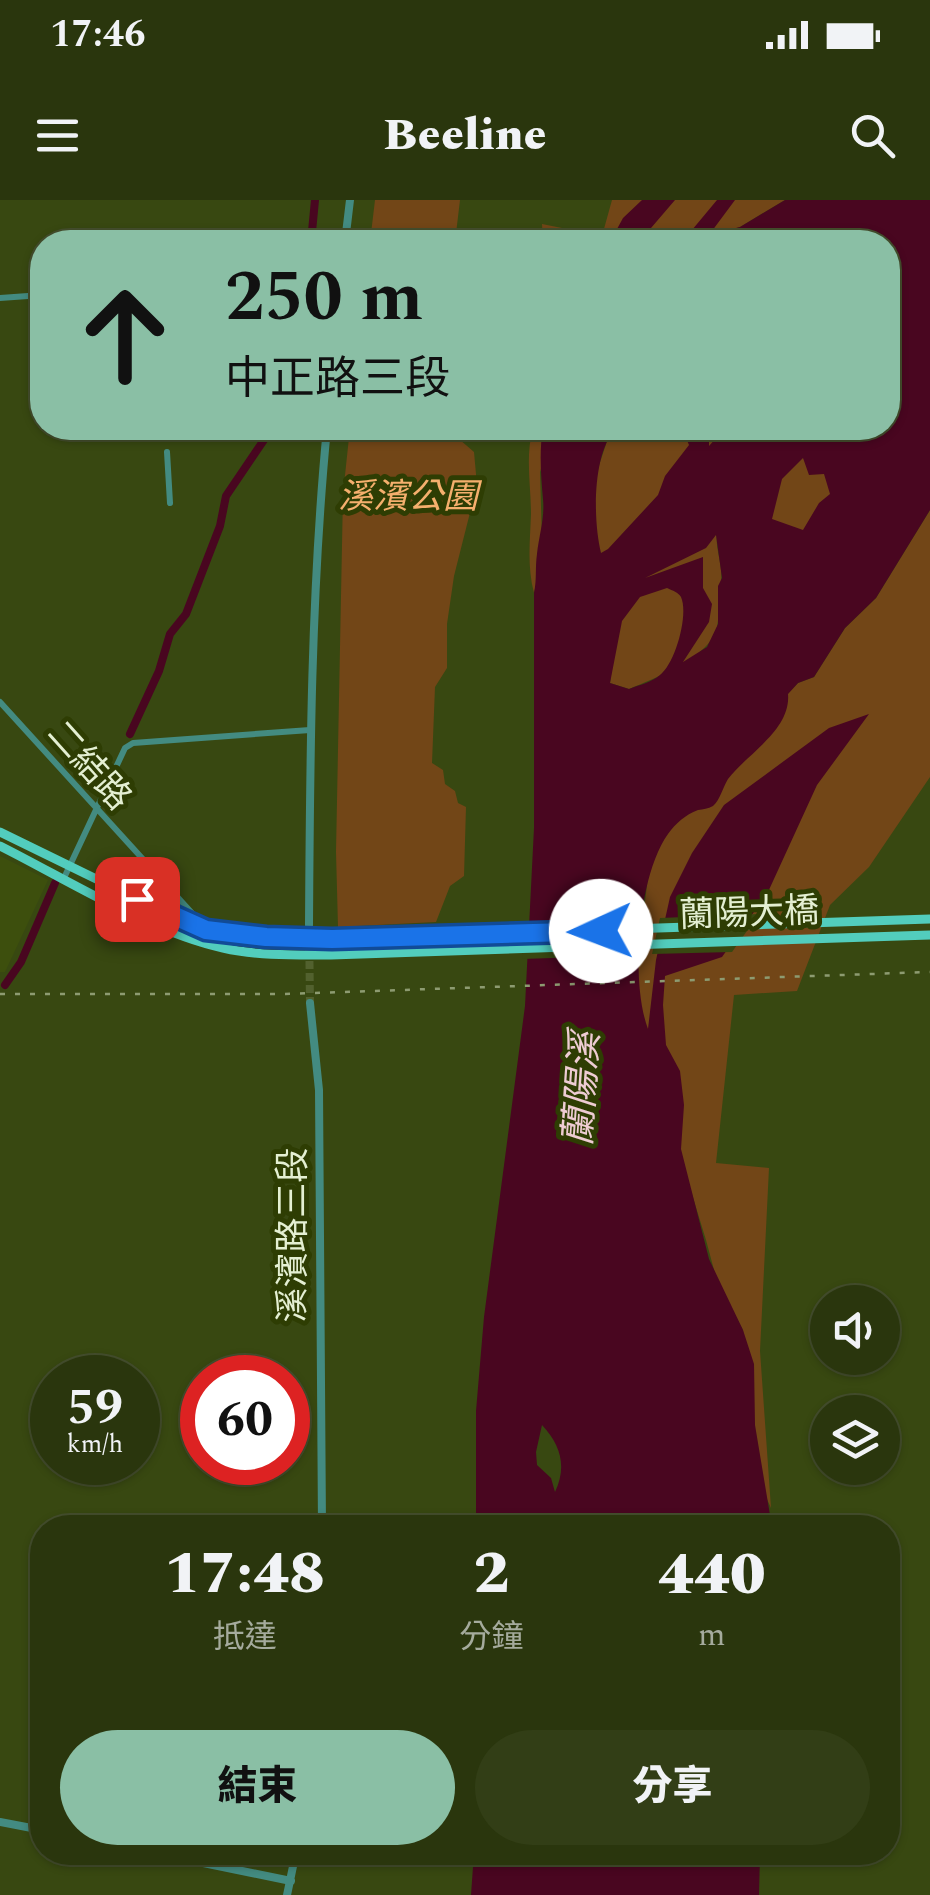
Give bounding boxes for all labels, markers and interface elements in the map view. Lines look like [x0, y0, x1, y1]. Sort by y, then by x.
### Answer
text: 17:46 [50, 6, 145, 64]
text: Beeline [384, 101, 546, 170]
icon: menu [30, 108, 85, 163]
icon: search [845, 108, 900, 163]
text: 250 m [225, 245, 423, 351]
icon: ahead [60, 270, 190, 400]
text: 中正路三段 [225, 345, 450, 414]
park label: 溪濱公園 [338, 471, 483, 524]
street label: 二結路 [34, 709, 144, 823]
pin [95, 857, 180, 942]
icon: arrive [110, 872, 165, 927]
position arrow [549, 879, 653, 983]
street label: 蘭陽大橋 [678, 885, 820, 942]
water label: 蘭陽溪 [550, 1025, 616, 1148]
street label: 溪濱路三段 [267, 1147, 320, 1323]
map controls [810, 1285, 900, 1485]
button: sound [810, 1285, 900, 1375]
speed limit sign: 60 [180, 1355, 310, 1485]
text: 59 [67, 1370, 123, 1446]
button: layers [810, 1395, 900, 1485]
text: km/h [67, 1426, 123, 1464]
text: 17:48 [164, 1528, 325, 1620]
text: 2 [473, 1528, 509, 1620]
text: 440 [658, 1529, 766, 1621]
text: m [698, 1611, 725, 1660]
text: 抵達 [213, 1613, 277, 1662]
text: 分鐘 [459, 1613, 523, 1662]
button: 結束 [60, 1730, 455, 1845]
button: 分享 [475, 1730, 870, 1845]

